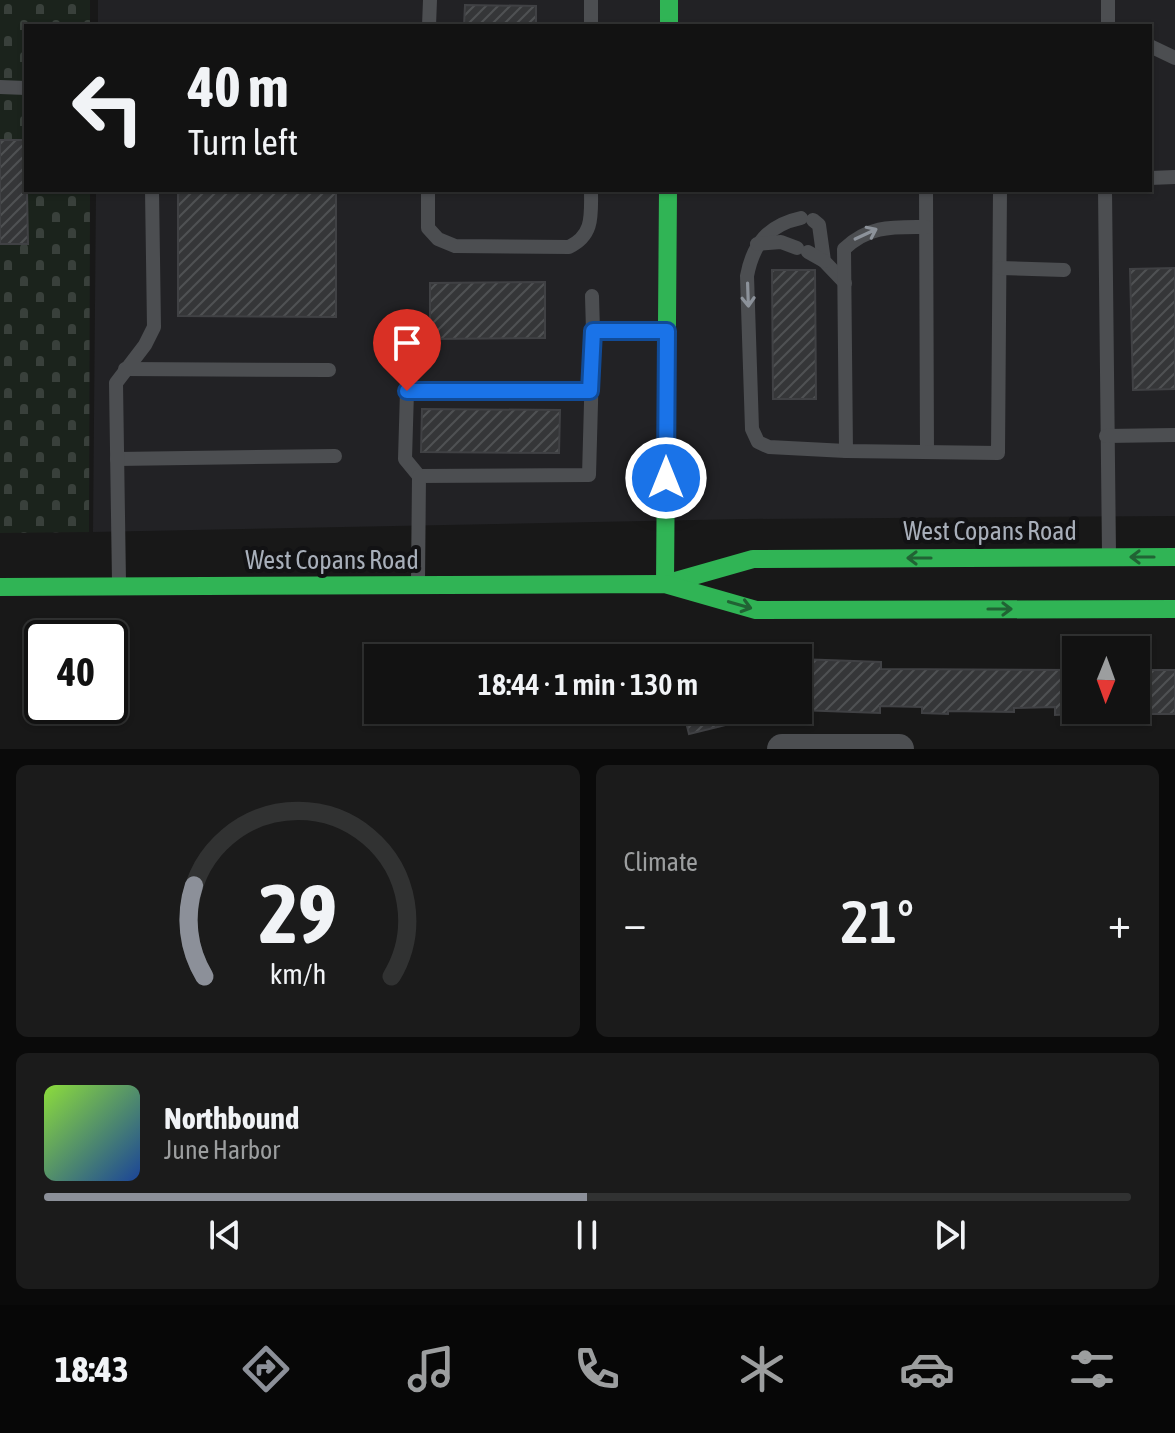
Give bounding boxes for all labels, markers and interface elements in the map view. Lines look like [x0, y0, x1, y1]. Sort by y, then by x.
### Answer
text: 40 m [188, 55, 289, 119]
icon: left [56, 56, 160, 160]
text: Turn left [188, 121, 298, 163]
one-way arrow [853, 226, 877, 241]
one-way arrow [740, 281, 755, 308]
pin [373, 309, 441, 391]
icon: arrive [385, 321, 429, 365]
position arrow [624, 436, 708, 520]
street label: West Copans Road [903, 516, 1077, 546]
street label: West Copans Road [245, 545, 419, 575]
one-way arrow [1129, 549, 1156, 565]
one-way arrow [906, 550, 933, 566]
one-way arrow [727, 599, 753, 614]
one-way arrow [986, 601, 1013, 617]
speed limit sign: 40 [24, 620, 128, 724]
north arrow [1062, 636, 1150, 724]
map controls [1062, 636, 1150, 724]
text: 18:44 · 1 min · 130 m [478, 667, 698, 701]
text: Climate [624, 847, 698, 877]
text: 29 [259, 865, 337, 961]
text: 21° [841, 887, 914, 956]
text: − [624, 897, 646, 947]
text: + [1108, 897, 1131, 947]
text: km/h [269, 957, 326, 990]
text: Northbound [164, 1101, 299, 1135]
text: June Harbor [164, 1135, 280, 1165]
icon: previous [203, 1213, 247, 1257]
icon: pause [565, 1213, 609, 1257]
icon: next [928, 1213, 972, 1257]
icon: directions [238, 1341, 294, 1397]
icon: music [403, 1341, 459, 1397]
icon: phone [569, 1341, 625, 1397]
icon: climate [734, 1341, 790, 1397]
icon: car [899, 1341, 955, 1397]
icon: filters [1064, 1341, 1120, 1397]
text: 18:43 [55, 1348, 129, 1390]

